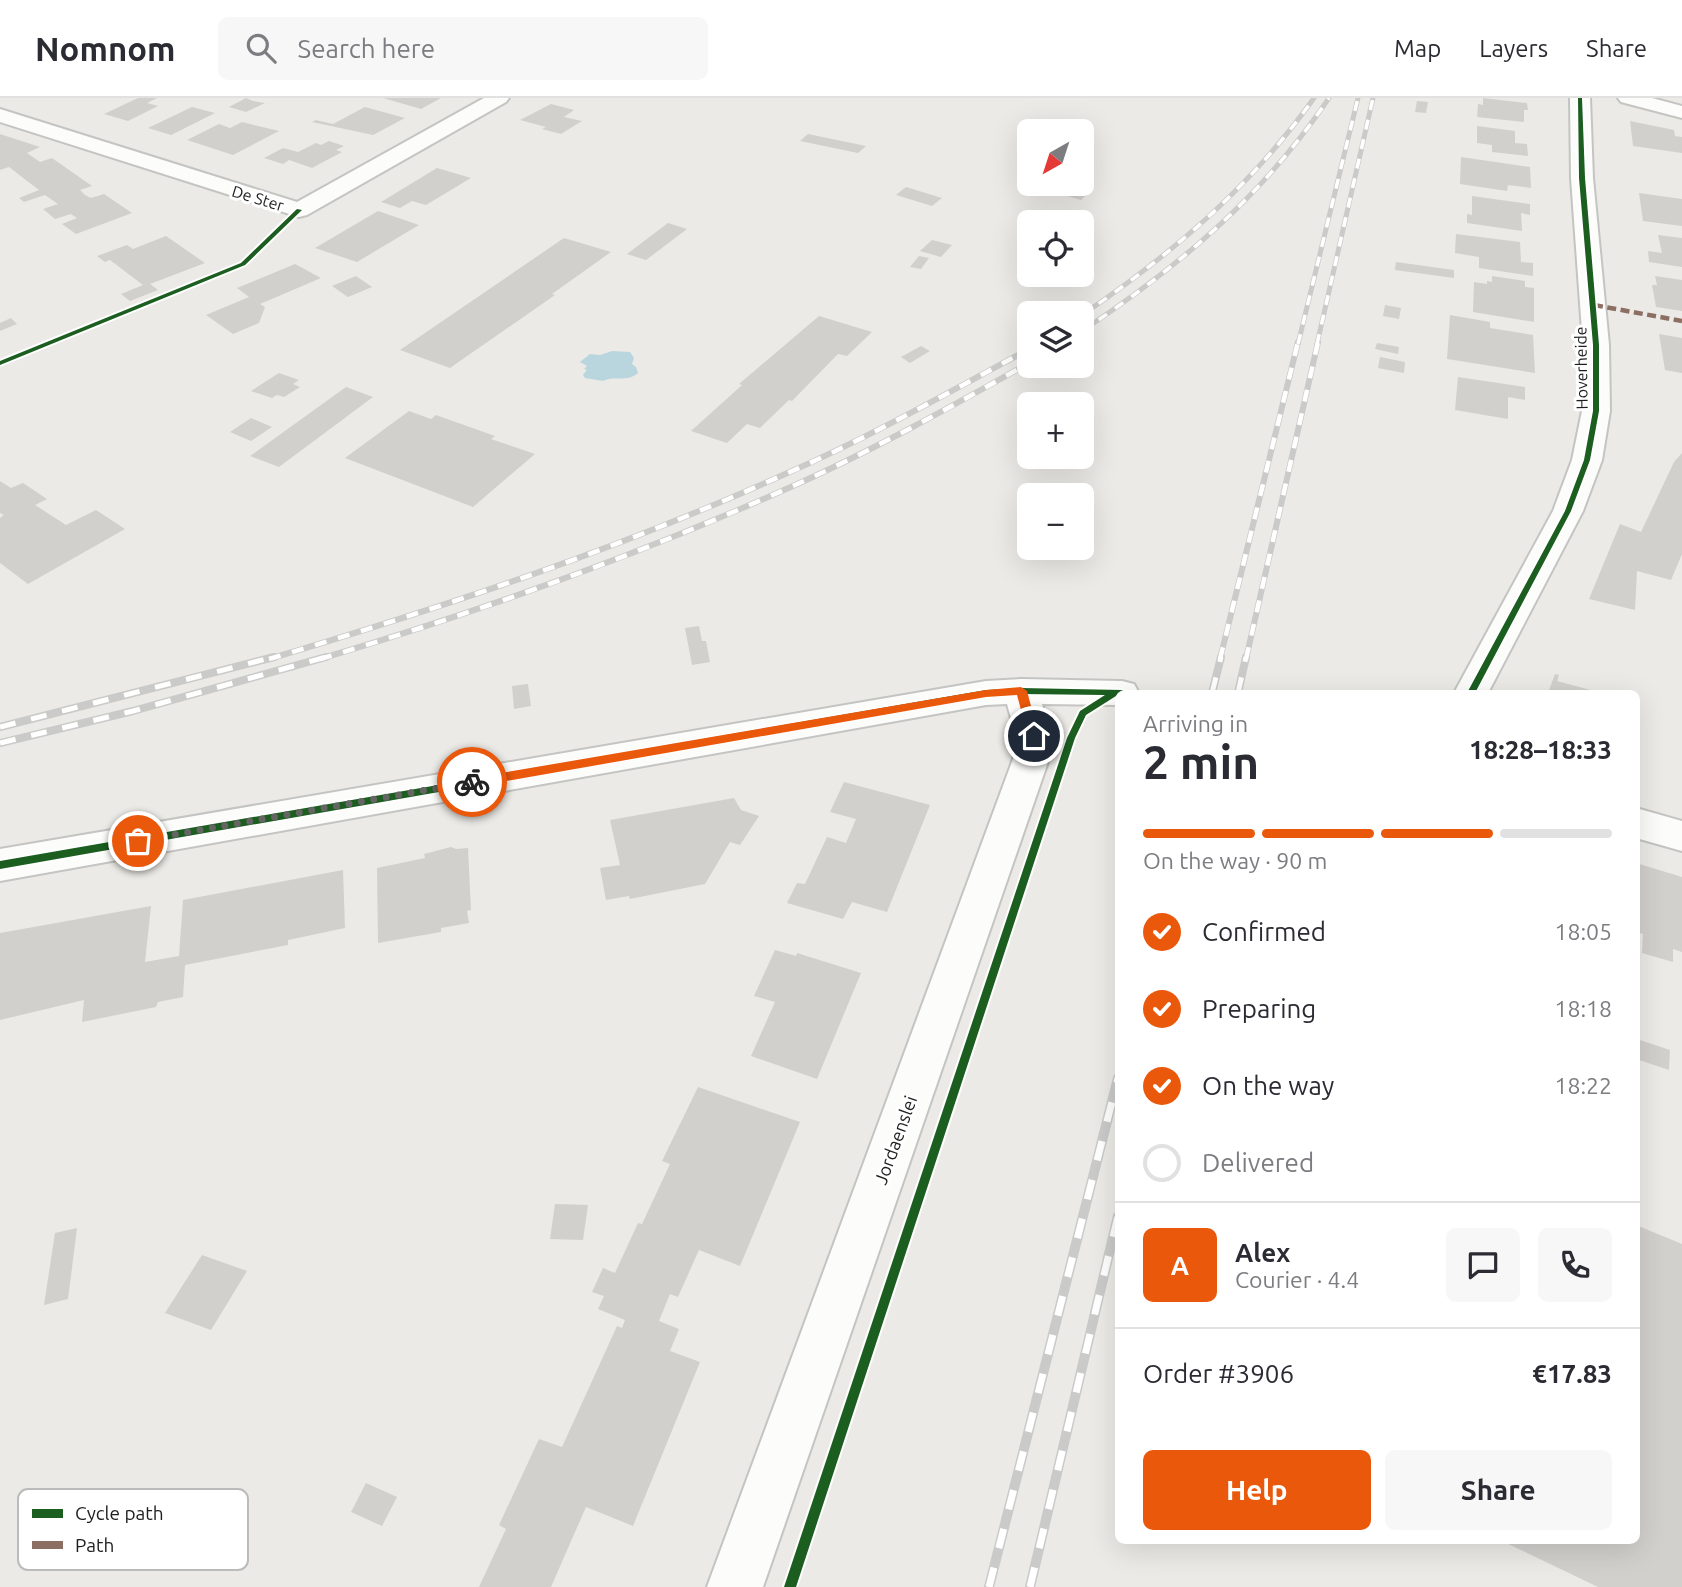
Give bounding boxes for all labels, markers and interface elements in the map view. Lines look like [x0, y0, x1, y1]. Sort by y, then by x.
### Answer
search box [218, 17, 708, 80]
icon: search [242, 29, 280, 67]
text: Nomnom [35, 30, 176, 67]
text: Search here [298, 34, 435, 63]
text: Map [1394, 35, 1441, 62]
text: Layers [1479, 35, 1548, 62]
text: Share [1586, 35, 1647, 62]
north arrow [1017, 119, 1094, 196]
map controls [1017, 119, 1094, 560]
street label: De Ster [230, 182, 286, 214]
button: locate [1017, 210, 1094, 287]
button: layers [1017, 301, 1094, 378]
street label: Hoverheide [1571, 326, 1591, 410]
button: + [1017, 392, 1094, 469]
button: − [1017, 483, 1094, 560]
pin [1004, 706, 1064, 766]
text: Arriving in [1143, 711, 1248, 736]
icon: home [1015, 717, 1053, 755]
text: 18:28–18:33 [1469, 735, 1612, 764]
text: 2 min [1143, 736, 1259, 788]
courier [437, 747, 507, 817]
icon: bike [453, 763, 491, 801]
pin [108, 811, 168, 871]
icon: bag [119, 822, 157, 860]
text: On the way · 90 m [1143, 848, 1327, 873]
icon: check [1143, 913, 1181, 951]
text: Confirmed [1202, 917, 1326, 946]
text: 18:05 [1554, 919, 1612, 944]
icon: check [1143, 990, 1181, 1028]
text: Preparing [1202, 994, 1316, 1023]
text: 18:18 [1554, 996, 1612, 1021]
icon: check [1143, 1067, 1181, 1105]
text: On the way [1202, 1071, 1334, 1100]
text: 18:22 [1554, 1073, 1612, 1098]
street label: Jordaenslei [870, 1093, 920, 1187]
text: Delivered [1202, 1148, 1314, 1177]
button: chat [1446, 1228, 1520, 1302]
button: phone [1538, 1228, 1612, 1302]
text: Alex [1235, 1238, 1290, 1267]
text: A [1171, 1251, 1189, 1280]
text: Courier · 4.4 [1235, 1267, 1359, 1292]
text: Order #3906 [1143, 1359, 1294, 1388]
text: €17.83 [1532, 1359, 1612, 1388]
button: Help [1143, 1450, 1371, 1530]
button: Share [1385, 1450, 1612, 1530]
legend [18, 1489, 248, 1570]
text: Cycle path [75, 1502, 164, 1524]
text: Path [75, 1534, 114, 1556]

